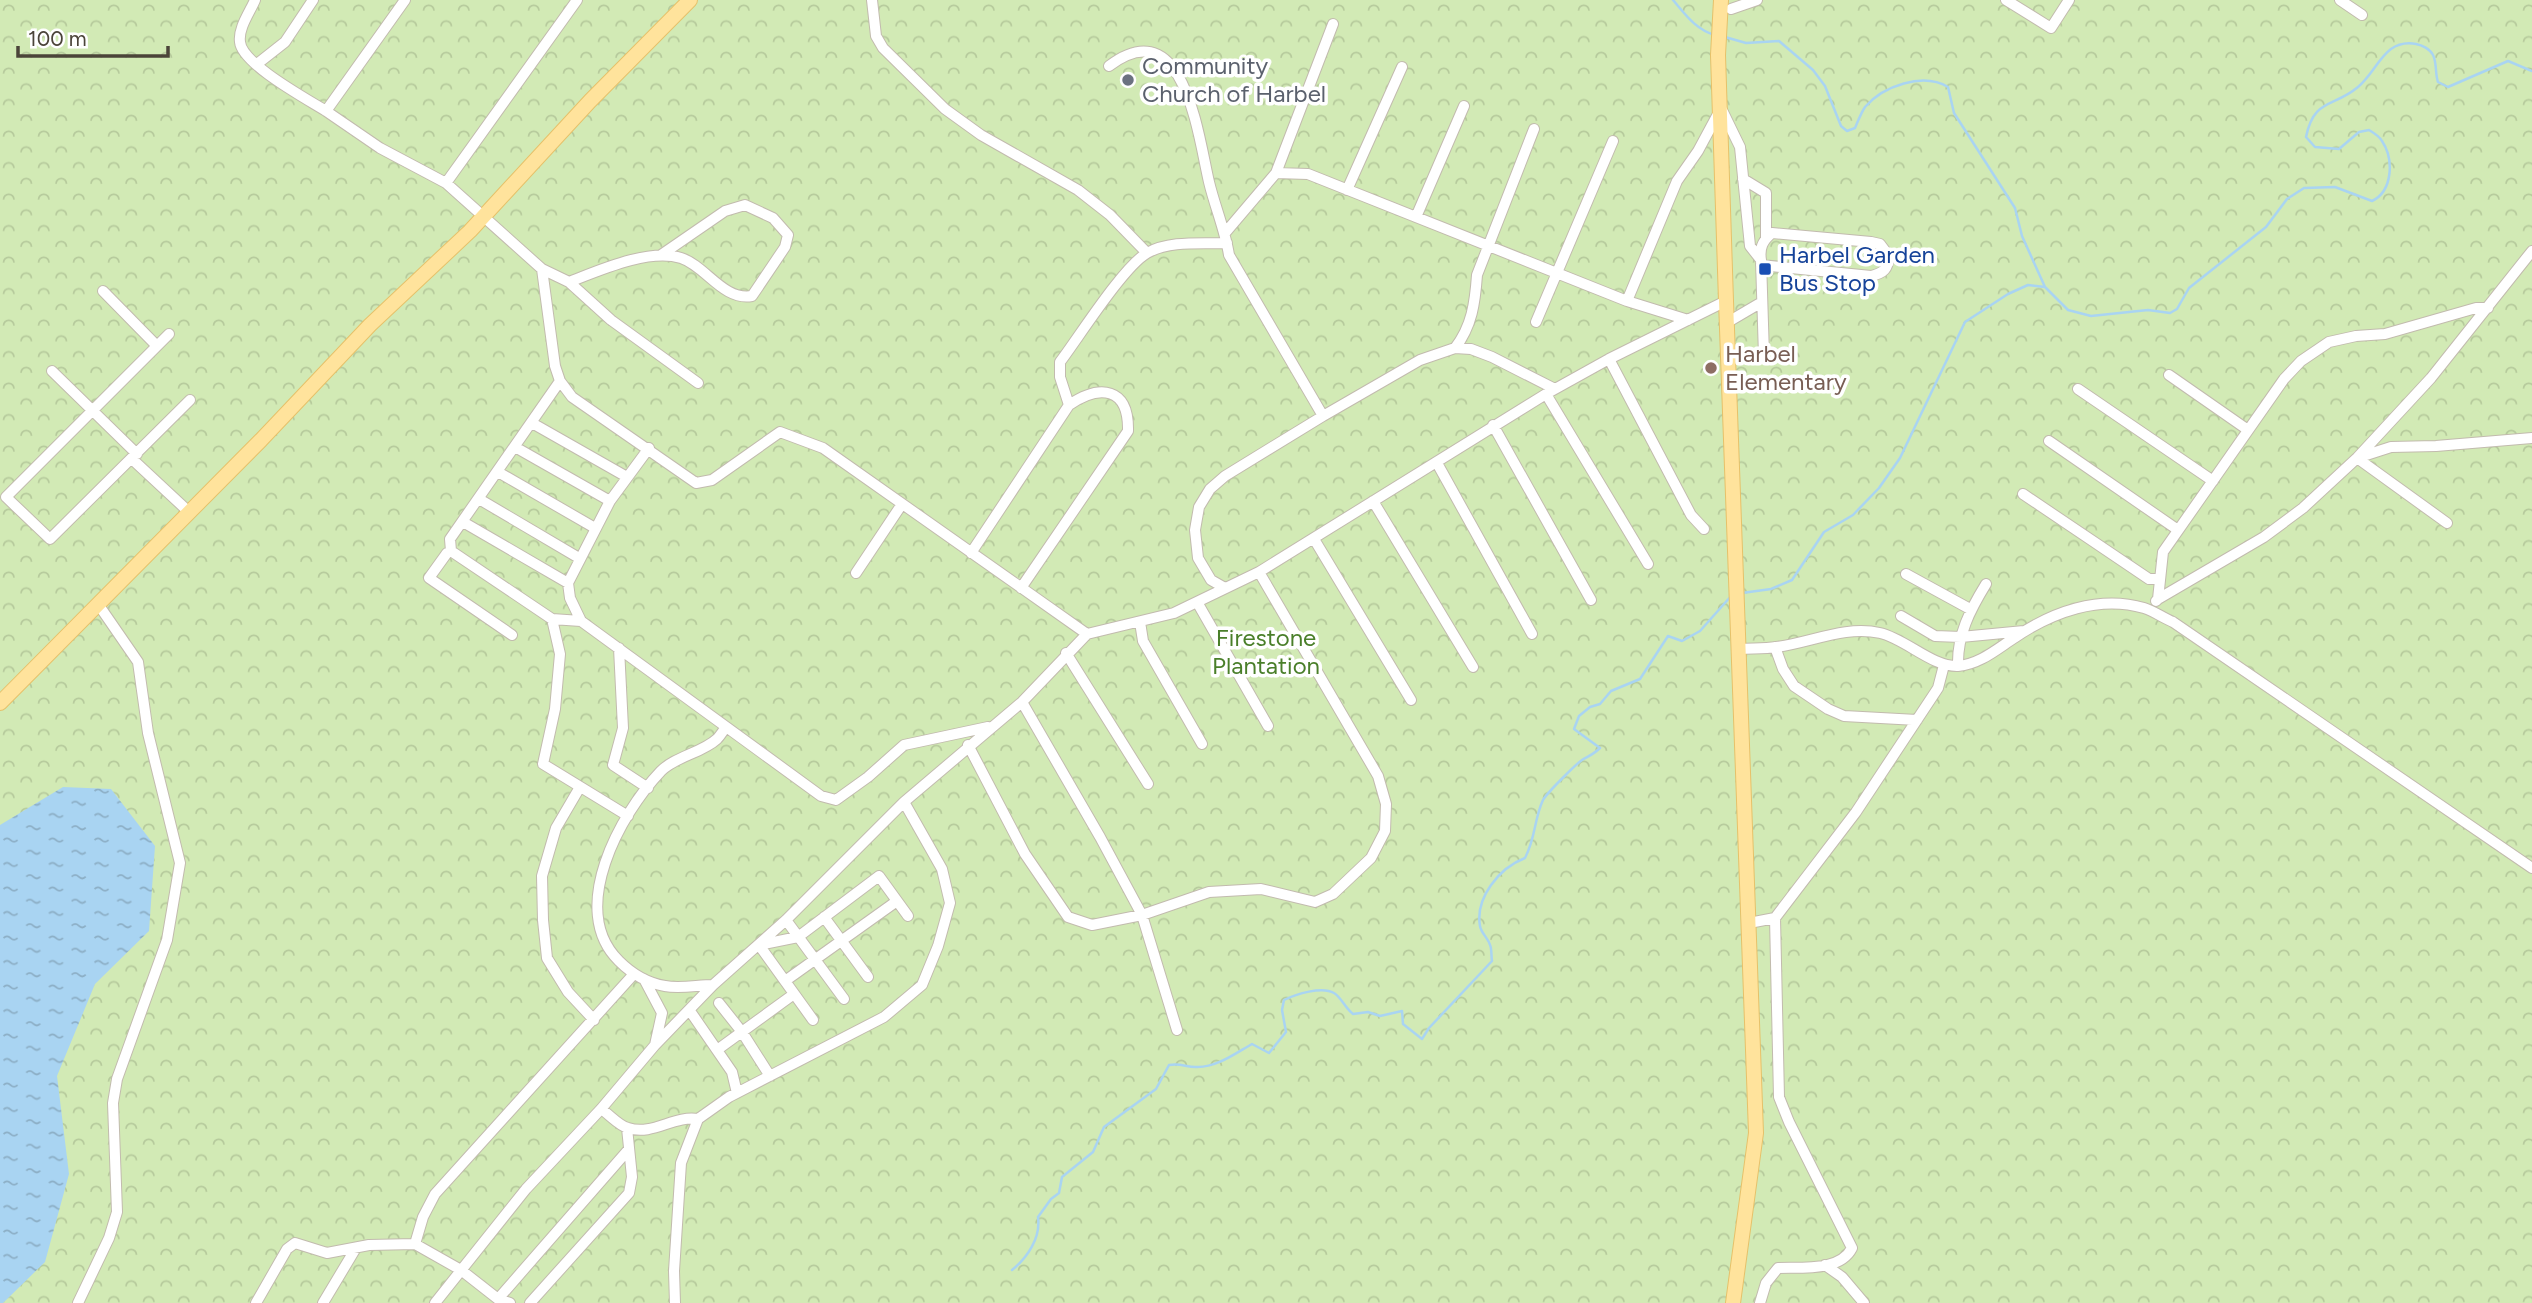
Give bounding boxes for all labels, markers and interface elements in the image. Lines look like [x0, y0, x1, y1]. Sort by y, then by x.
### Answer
scale bar [18, 14, 168, 58]
text: 100 m [28, 26, 87, 51]
place label: Community Church of Harbel [1142, 51, 1326, 108]
marker: Community Church of Harbel [1120, 72, 1136, 88]
place label: Harbel Garden Bus Stop [1779, 240, 1935, 297]
marker: Harbel Garden Bus Stop [1757, 261, 1773, 277]
place label: Harbel Elementary [1725, 339, 1847, 396]
marker: Harbel Elementary [1703, 360, 1719, 376]
park label: Firestone Plantation [1212, 623, 1320, 680]

